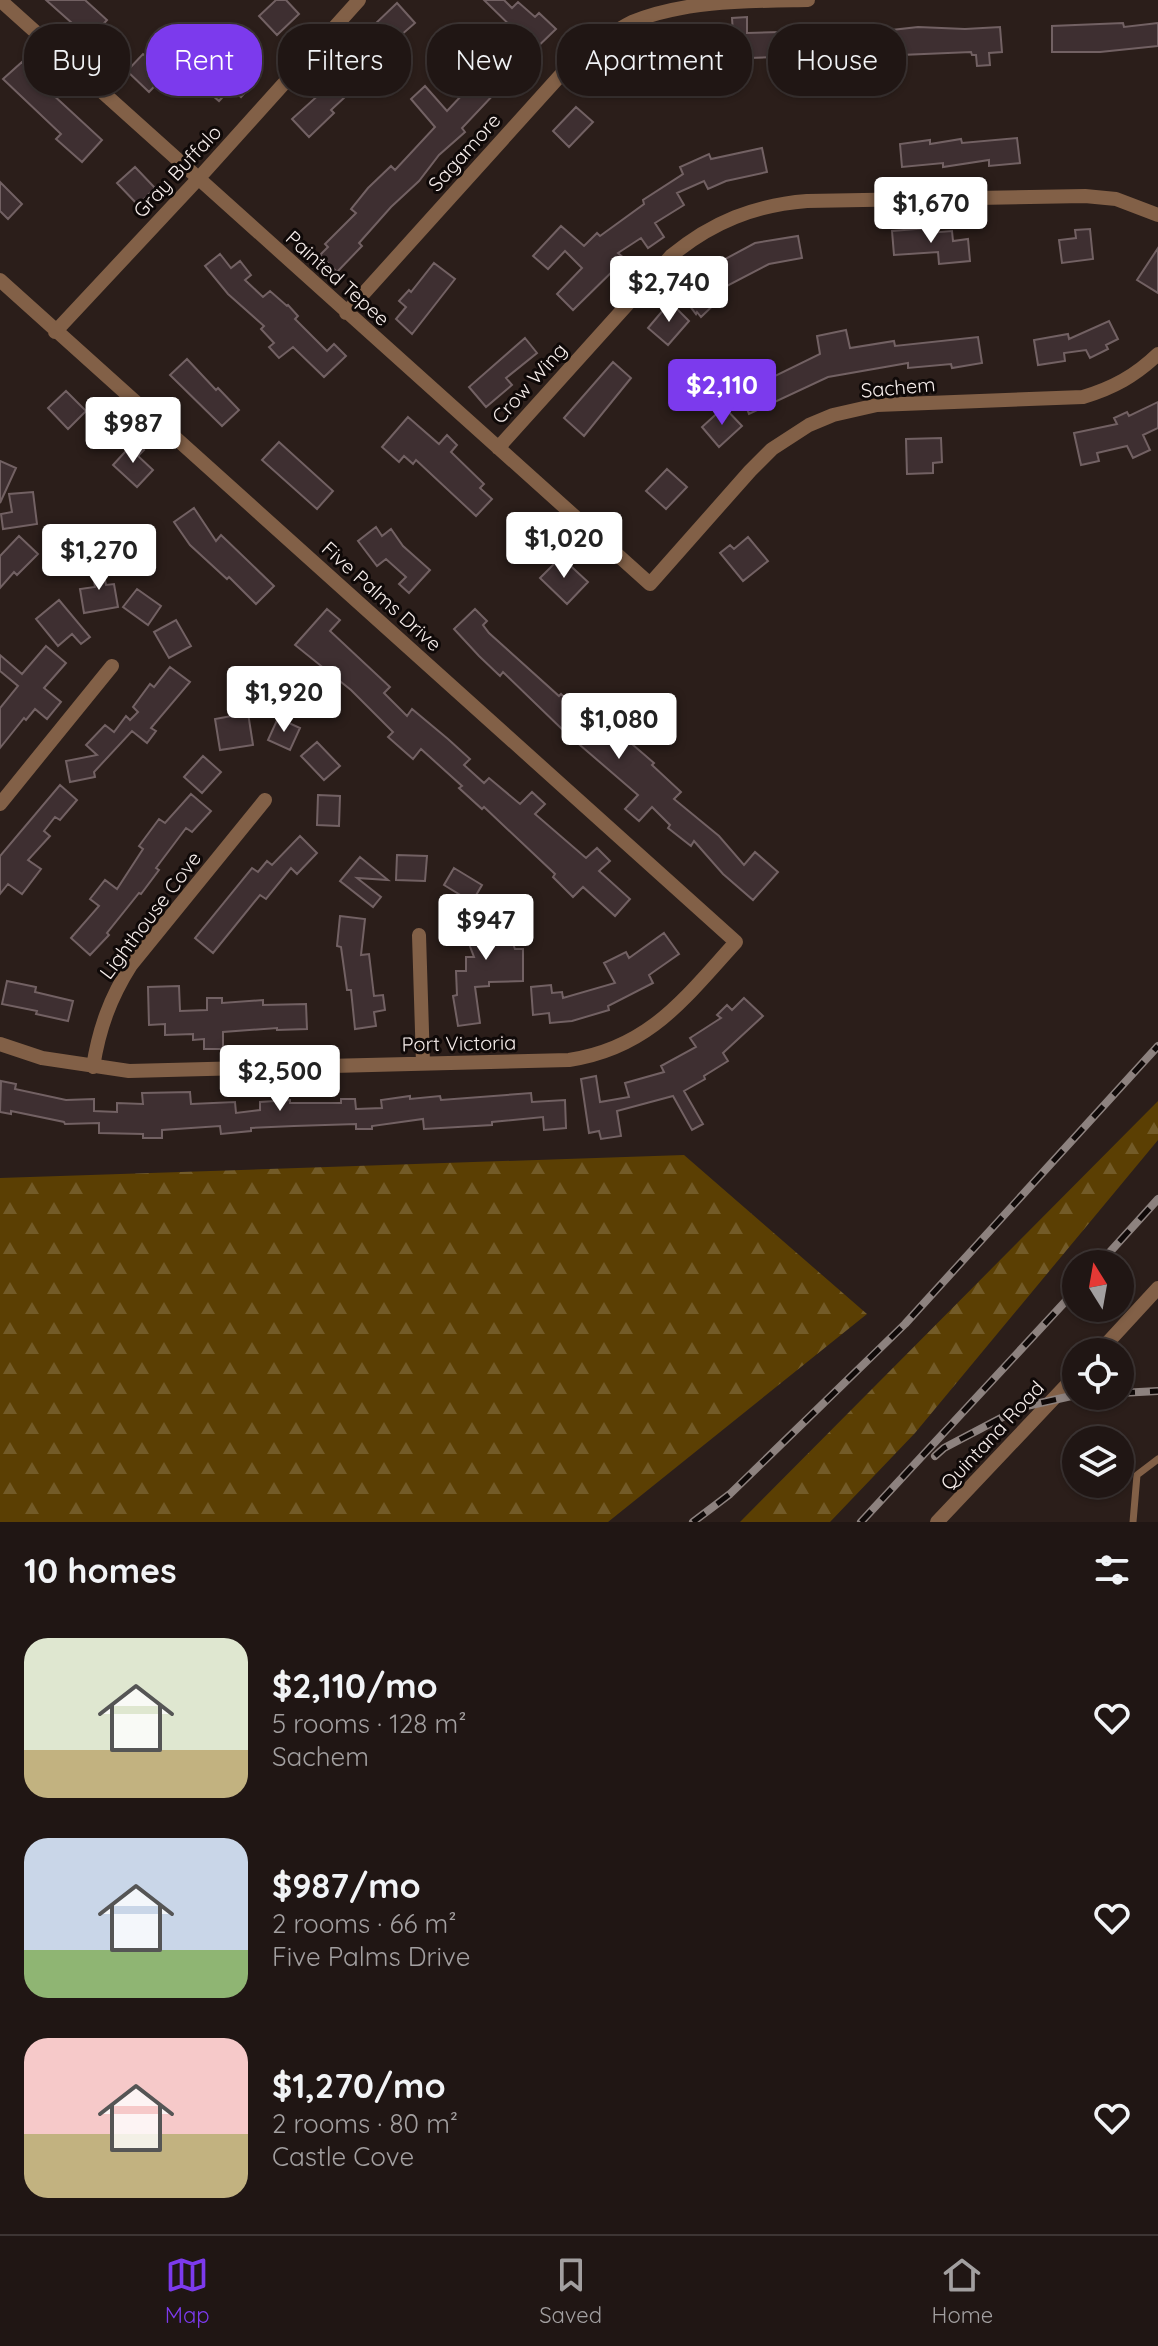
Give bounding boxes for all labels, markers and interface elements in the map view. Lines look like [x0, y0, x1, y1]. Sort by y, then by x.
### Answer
chip: Buy [24, 24, 130, 96]
chip: Rent [146, 24, 262, 96]
chip: Filters [278, 24, 411, 96]
chip: New [427, 24, 541, 96]
chip: Apartment [557, 24, 752, 96]
chip: House [768, 24, 906, 96]
street label: Sagamore [422, 108, 506, 196]
street label: Gray Buffalo [128, 119, 226, 223]
pin: $1,670 [866, 177, 996, 245]
text: $1,670 [892, 186, 970, 219]
street label: Painted Tepee [281, 225, 395, 331]
pin: $2,740 [604, 256, 734, 324]
text: $2,740 [628, 265, 710, 298]
street label: Crow Wing [486, 337, 572, 429]
pin: $2,110 [657, 359, 787, 427]
text: $2,110 [686, 368, 758, 401]
street label: Sachem [860, 371, 936, 403]
pin: $987 [86, 397, 180, 465]
text: $987 [104, 406, 162, 439]
pin: $1,020 [499, 512, 629, 580]
text: $1,020 [524, 521, 604, 554]
pin: $1,270 [34, 524, 164, 592]
text: $1,270 [60, 533, 138, 566]
street label: Five Palms Drive [317, 536, 447, 656]
pin: $1,920 [219, 666, 349, 734]
text: $1,920 [245, 675, 323, 708]
pin: $1,080 [554, 693, 684, 761]
text: $1,080 [580, 702, 658, 735]
street label: Lighthouse Cove [94, 846, 206, 984]
pin: $947 [439, 894, 533, 962]
text: $947 [456, 903, 516, 936]
street label: Port Victoria [402, 1030, 516, 1056]
pin: $2,500 [215, 1045, 345, 1113]
text: $2,500 [238, 1054, 322, 1087]
north arrow [1062, 1250, 1134, 1322]
map controls [1062, 1250, 1134, 1498]
button: locate [1062, 1338, 1134, 1410]
street label: Quintana Road [935, 1375, 1049, 1495]
button: layers [1062, 1426, 1134, 1498]
icon: filters [1090, 1548, 1134, 1592]
text: 10 homes [24, 1549, 177, 1592]
text: $2,110/mo [272, 1664, 438, 1707]
icon: home [88, 1670, 184, 1766]
icon: heart [1090, 1696, 1134, 1740]
text: 5 rooms · 128 m² [272, 1707, 466, 1740]
text: Sachem [272, 1740, 369, 1773]
text: $987/mo [272, 1864, 421, 1907]
icon: home [88, 1870, 184, 1966]
icon: heart [1090, 1896, 1134, 1940]
text: 2 rooms · 66 m² [272, 1907, 457, 1940]
text: Five Palms Drive [272, 1940, 470, 1973]
text: $1,270/mo [272, 2064, 446, 2107]
icon: home [88, 2070, 184, 2166]
icon: heart [1090, 2096, 1134, 2140]
text: 2 rooms · 80 m² [272, 2107, 458, 2140]
text: Castle Cove [272, 2140, 414, 2173]
tab: Map [165, 2253, 210, 2329]
tab: Saved [539, 2253, 602, 2329]
tab: Home [932, 2253, 993, 2329]

